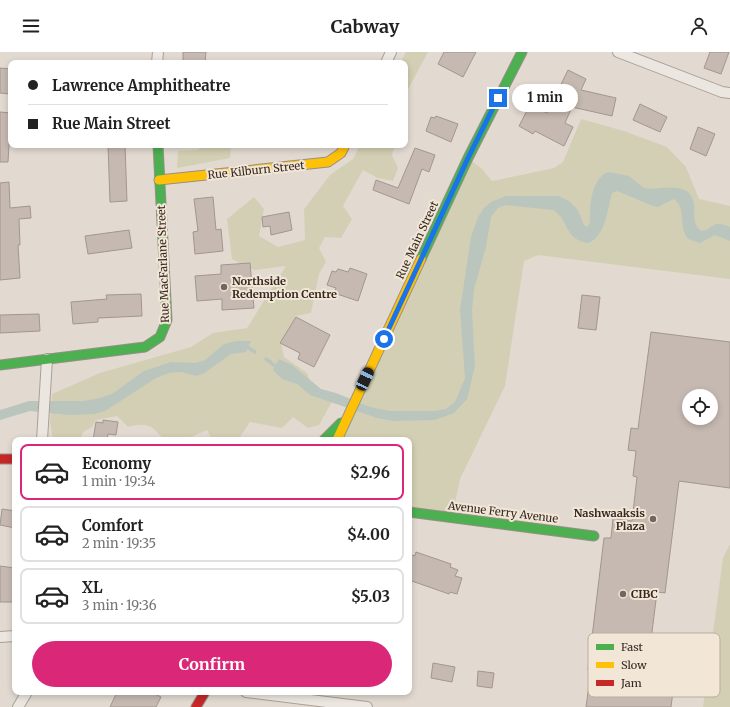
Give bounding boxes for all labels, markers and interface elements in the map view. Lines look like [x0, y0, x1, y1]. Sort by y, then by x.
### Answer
icon: menu [20, 15, 42, 37]
text: Cabway [331, 15, 399, 38]
icon: person [688, 15, 710, 37]
text: Lawrence Amphitheatre [52, 76, 230, 95]
callout: 1 min [512, 84, 578, 112]
route end [489, 89, 507, 107]
text: 1 min [527, 89, 563, 106]
text: Rue Main Street [52, 114, 170, 133]
street label: Rue Kilburn Street [207, 158, 306, 182]
street label: Rue Main Street [393, 198, 441, 281]
street label: Rue MacFarlane Street [154, 204, 172, 323]
place label: Northside Redemption Centre [232, 274, 337, 301]
marker: Northside Redemption Centre [219, 282, 229, 292]
route start [375, 330, 393, 348]
car [354, 366, 376, 392]
map controls [682, 389, 718, 425]
button: locate [682, 389, 718, 425]
icon: car [34, 454, 70, 490]
text: Economy [82, 454, 151, 473]
text: $2.96 [350, 463, 390, 482]
text: 1 min · 19:34 [82, 473, 155, 490]
street label: Avenue Ferry Avenue [446, 498, 559, 526]
place label: Nashwaaksis Plaza [574, 506, 645, 533]
marker: Nashwaaksis Plaza [648, 514, 658, 524]
icon: car [34, 516, 70, 552]
text: Comfort [82, 516, 143, 535]
text: $4.00 [347, 525, 390, 544]
text: 2 min · 19:35 [82, 535, 156, 552]
icon: car [34, 578, 70, 614]
text: XL [82, 578, 103, 597]
text: $5.03 [351, 587, 390, 606]
place label: CIBC [631, 587, 658, 601]
marker: CIBC [618, 589, 628, 599]
text: 3 min · 19:36 [82, 597, 157, 614]
legend [588, 633, 720, 697]
text: Fast [621, 640, 644, 654]
button: Confirm [32, 641, 392, 687]
text: Slow [621, 658, 647, 672]
text: Jam [620, 676, 642, 690]

